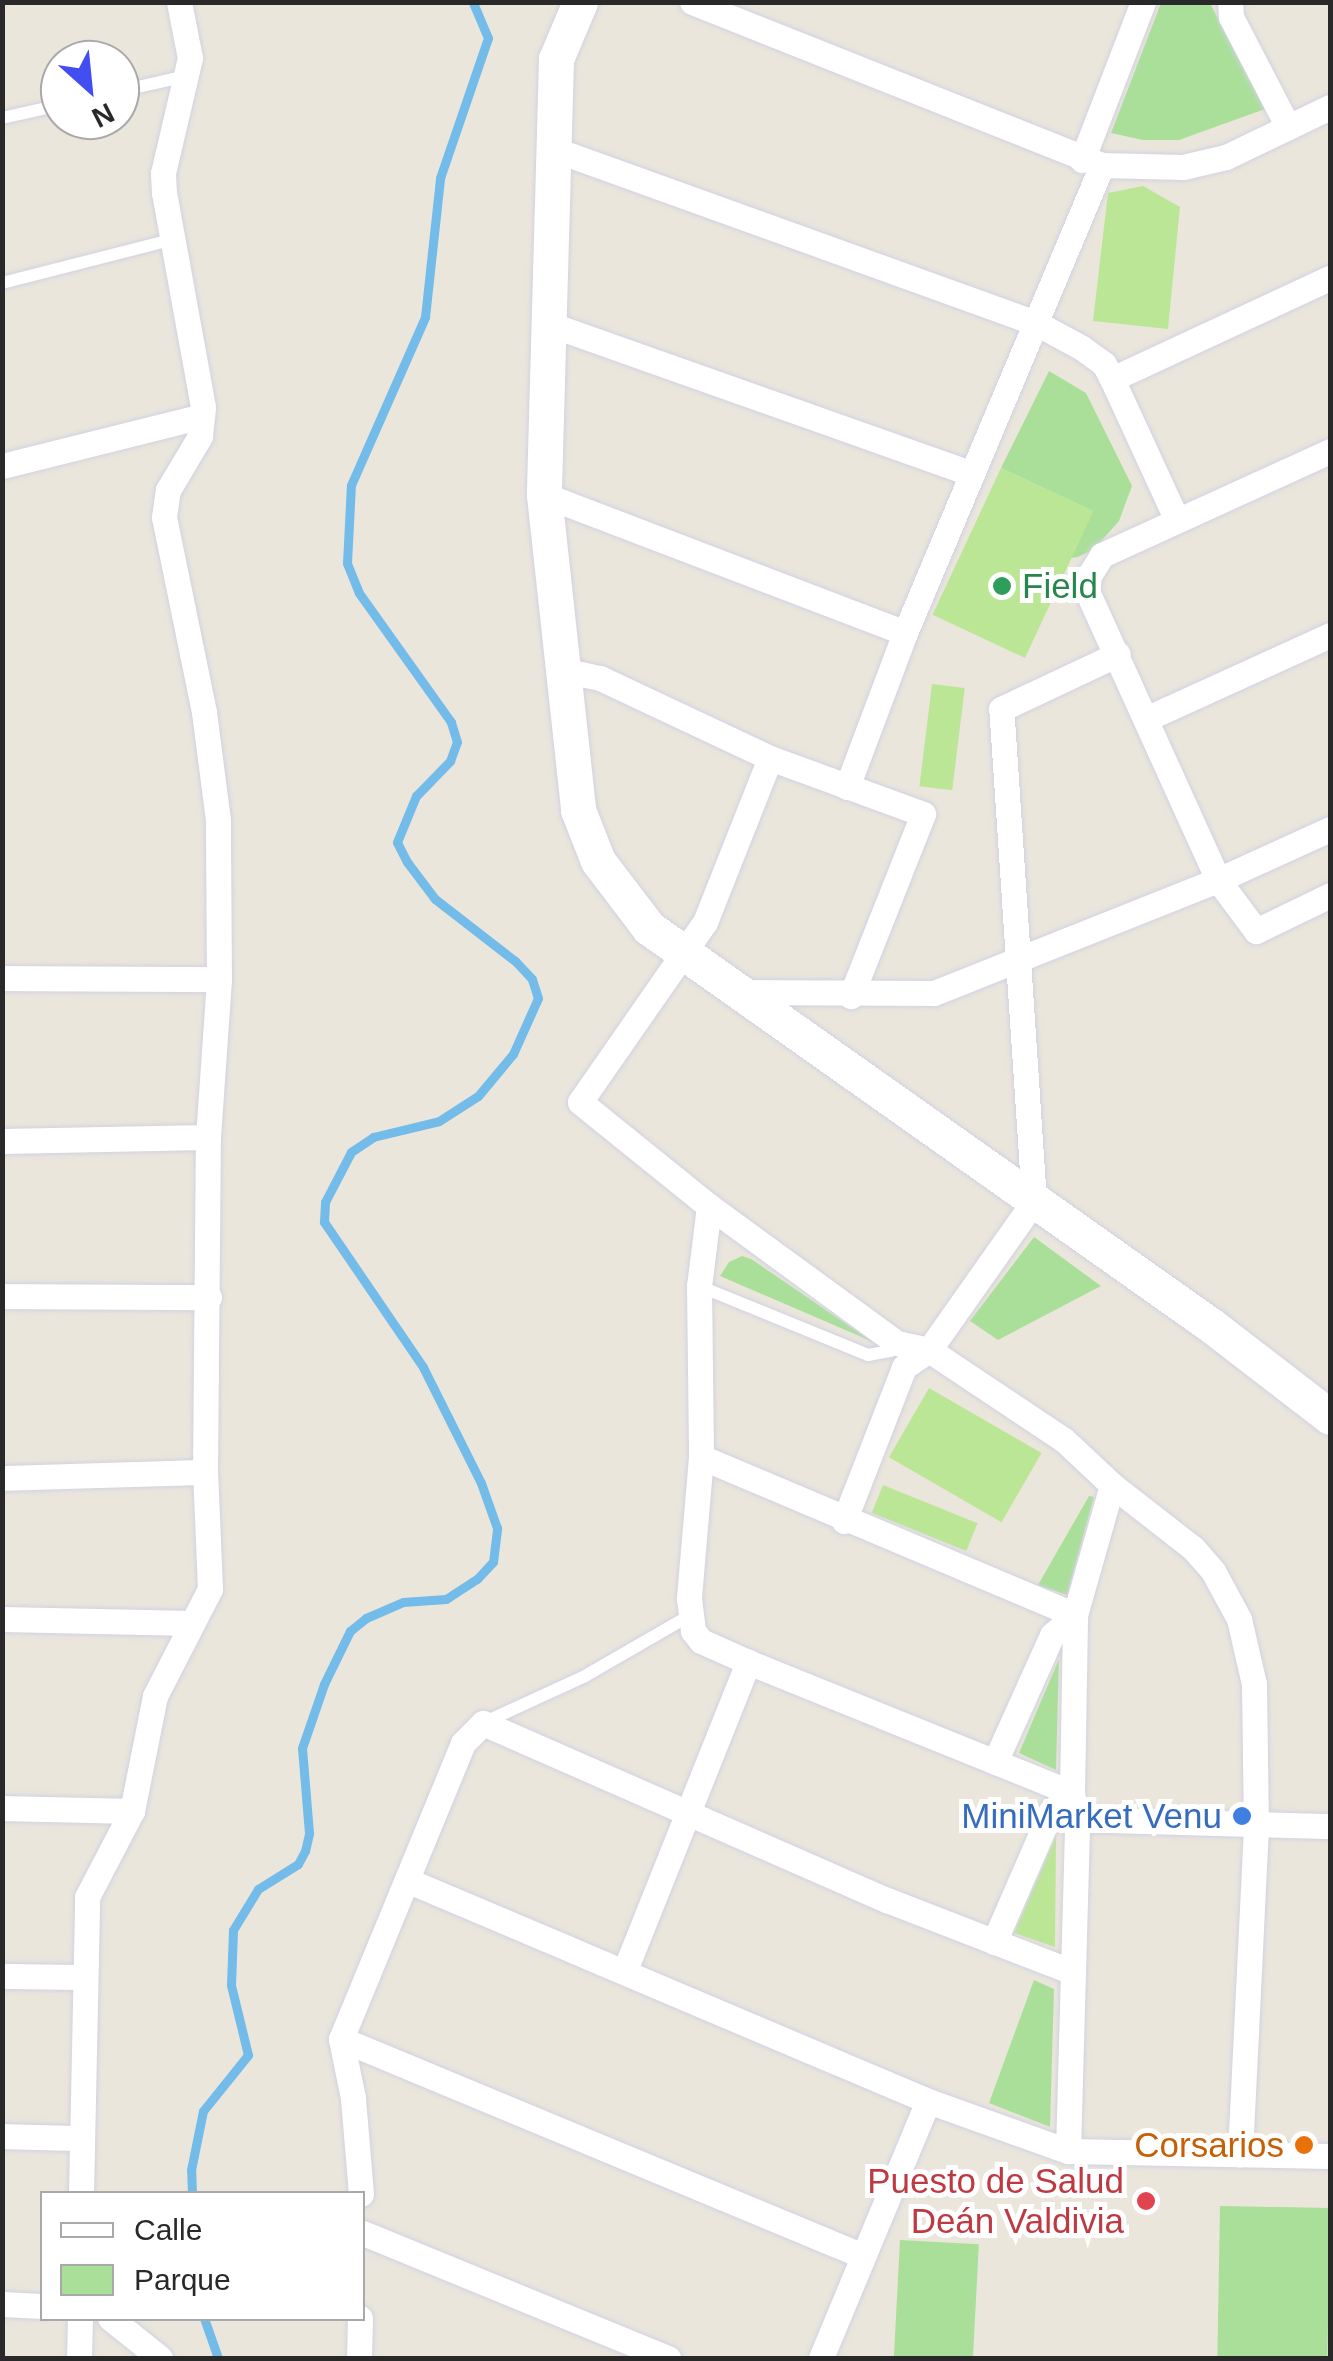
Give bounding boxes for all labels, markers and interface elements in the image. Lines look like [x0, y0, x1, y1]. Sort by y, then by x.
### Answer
north arrow [40, 40, 140, 140]
text: N [87, 97, 119, 134]
place label: Field [1022, 565, 1098, 607]
marker: Field [991, 575, 1013, 597]
place label: MiniMarket Venu [961, 1795, 1222, 1837]
marker: MiniMarket Venu [1231, 1805, 1253, 1827]
place label: Corsarios [1134, 2124, 1284, 2166]
marker: Corsarios [1293, 2134, 1315, 2156]
place label: Puesto de Salud Deán Valdivia [867, 2160, 1124, 2242]
marker: Puesto de Salud Deán Valdivia [1133, 2188, 1159, 2214]
legend [40, 2191, 365, 2321]
text: Calle [134, 2213, 202, 2246]
text: Parque [134, 2263, 231, 2296]

